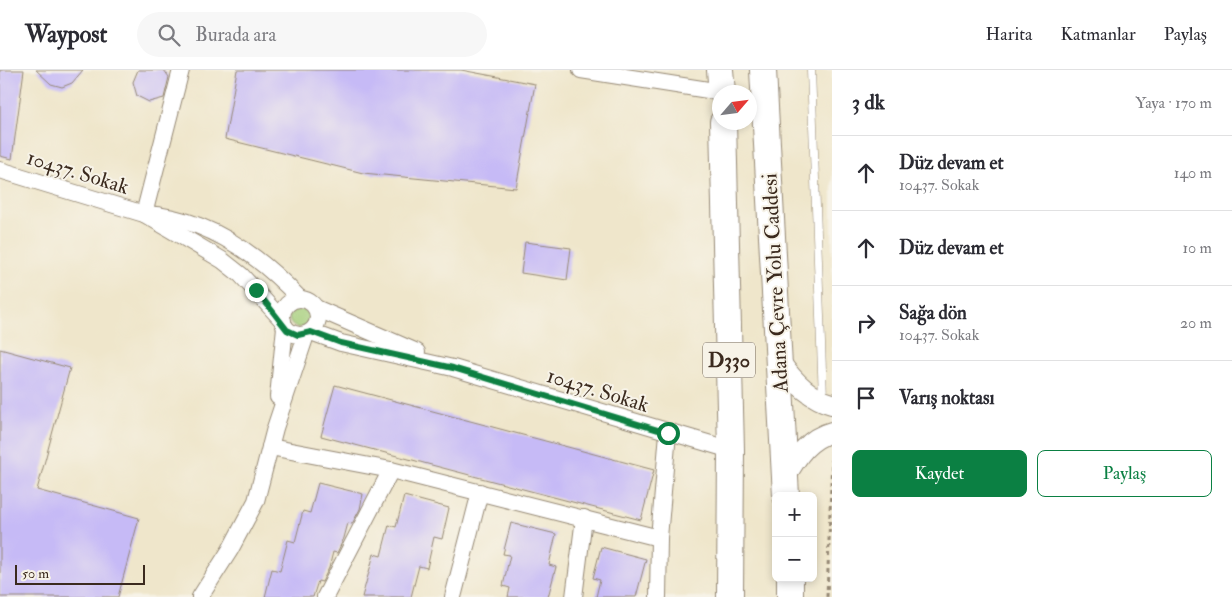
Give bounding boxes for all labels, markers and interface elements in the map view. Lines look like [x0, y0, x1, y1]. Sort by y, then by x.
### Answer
search box [137, 12, 487, 57]
text: Waypost [25, 19, 107, 50]
icon: search [155, 21, 183, 49]
text: Burada ara [195, 23, 276, 47]
text: Harita [986, 23, 1032, 46]
text: Katmanlar [1060, 23, 1136, 46]
text: Paylaş [1164, 23, 1207, 46]
north arrow [712, 85, 757, 130]
text: 3 dk [852, 89, 885, 116]
text: Yaya · 170 m [1136, 93, 1212, 113]
street label: 10437. Sokak [24, 144, 132, 201]
text: Düz devam et [899, 151, 1004, 175]
icon: ahead [852, 159, 880, 187]
text: 140 m [1174, 163, 1212, 183]
street label: Adana Çevre Yolu Caddesi [756, 172, 795, 394]
text: 10437. Sokak [899, 175, 979, 195]
icon: ahead [852, 234, 880, 262]
text: Düz devam et [899, 236, 1004, 260]
text: 10 m [1182, 238, 1212, 258]
route end [245, 279, 268, 302]
text: Sağa dön [899, 301, 967, 325]
icon: right [852, 309, 880, 337]
text: 20 m [1180, 313, 1212, 333]
text: 10437. Sokak [899, 325, 979, 345]
road number: D330 [703, 342, 755, 378]
street label: 10437. Sokak [544, 362, 652, 419]
icon: arrive [852, 384, 880, 412]
text: Varış noktası [899, 386, 995, 410]
route start [657, 422, 680, 445]
button: Kaydet [852, 450, 1027, 497]
button: Paylaş [1037, 450, 1212, 497]
map controls [772, 492, 817, 582]
button: + [772, 492, 817, 537]
button: − [772, 537, 817, 582]
scale bar [15, 562, 145, 585]
text: 50 m [22, 565, 49, 582]

